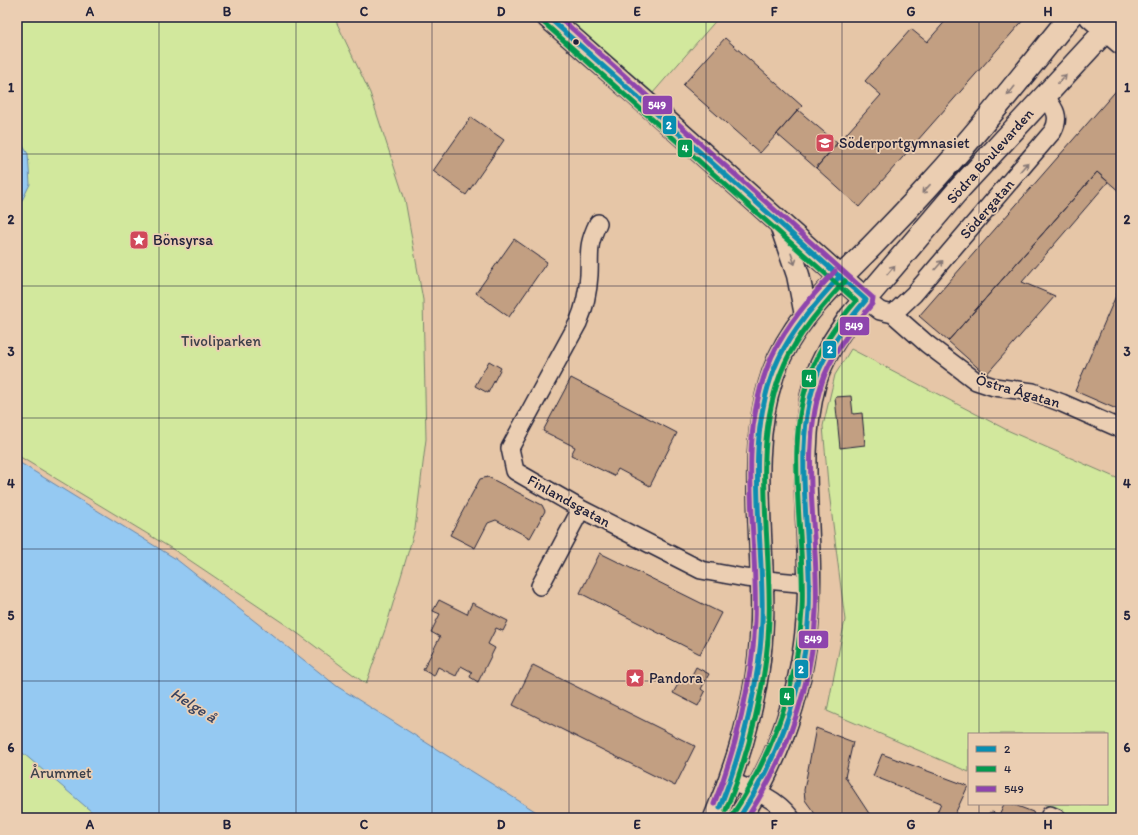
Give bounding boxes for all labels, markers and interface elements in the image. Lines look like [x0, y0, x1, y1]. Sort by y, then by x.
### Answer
text: A [85, 4, 95, 19]
text: B [223, 4, 232, 19]
text: C [360, 4, 369, 19]
text: D [497, 4, 506, 19]
text: E [633, 4, 641, 19]
text: F [771, 4, 778, 19]
text: G [907, 4, 916, 19]
text: H [1044, 4, 1053, 19]
unlabelled marker [571, 37, 581, 47]
one-way arrow [1057, 74, 1067, 84]
text: 1 [8, 80, 14, 95]
text: 1 [1124, 80, 1130, 95]
one-way arrow [1006, 85, 1015, 96]
line badge: 549 [642, 95, 673, 115]
text: 549 [648, 99, 666, 112]
street label: Södra Boulevarden [943, 104, 1038, 207]
line badge: 2 [662, 115, 677, 135]
text: 2 [666, 119, 672, 132]
school or university icon: Söderportgymnasiet [814, 132, 836, 154]
place label: Söderportgymnasiet [839, 134, 970, 152]
line badge: 4 [677, 139, 693, 158]
text: 4 [682, 142, 689, 155]
one-way arrow [1019, 162, 1028, 172]
street label: Södergatan [956, 175, 1018, 243]
one-way arrow [921, 184, 931, 194]
text: 2 [8, 212, 15, 227]
text: 2 [1124, 212, 1131, 227]
place icon: Bönsyrsa [128, 229, 150, 251]
place label: Bönsyrsa [153, 231, 213, 249]
one-way arrow [790, 252, 797, 265]
one-way arrow [934, 260, 943, 270]
one-way arrow [886, 265, 895, 275]
line badge: 549 [839, 316, 870, 336]
text: 549 [845, 320, 863, 333]
park label: Tivoliparken [181, 332, 261, 350]
line badge: 2 [822, 340, 837, 359]
text: 2 [827, 343, 833, 356]
text: 3 [7, 344, 15, 359]
text: 3 [1123, 344, 1131, 359]
line badge: 4 [801, 369, 817, 388]
street label: Östra Ågatan [974, 370, 1063, 412]
text: 4 [806, 372, 813, 385]
street label: Finlandsgatan [524, 471, 614, 531]
text: 4 [7, 476, 15, 491]
text: 4 [1123, 476, 1131, 491]
text: 5 [8, 608, 15, 623]
text: 5 [1124, 608, 1131, 623]
line badge: 549 [798, 630, 829, 649]
text: 549 [804, 633, 822, 646]
line badge: 2 [794, 659, 809, 679]
text: 2 [798, 663, 804, 676]
place icon: Pandora [624, 667, 646, 689]
place label: Pandora [649, 669, 703, 687]
water label: Helge å [167, 683, 221, 727]
line badge: 4 [779, 687, 795, 706]
text: 4 [784, 690, 791, 703]
legend [968, 733, 1108, 805]
text: 6 [8, 740, 15, 755]
text: 6 [1124, 740, 1131, 755]
text: 2 [1004, 742, 1011, 756]
text: 4 [1004, 762, 1011, 776]
park label: Årummet [30, 764, 92, 782]
text: 549 [1004, 782, 1024, 796]
text: A [85, 817, 95, 832]
text: B [223, 817, 232, 832]
text: C [360, 817, 369, 832]
text: D [497, 817, 506, 832]
text: E [633, 817, 641, 832]
text: F [771, 817, 778, 832]
text: G [907, 817, 916, 832]
text: H [1044, 817, 1053, 832]

